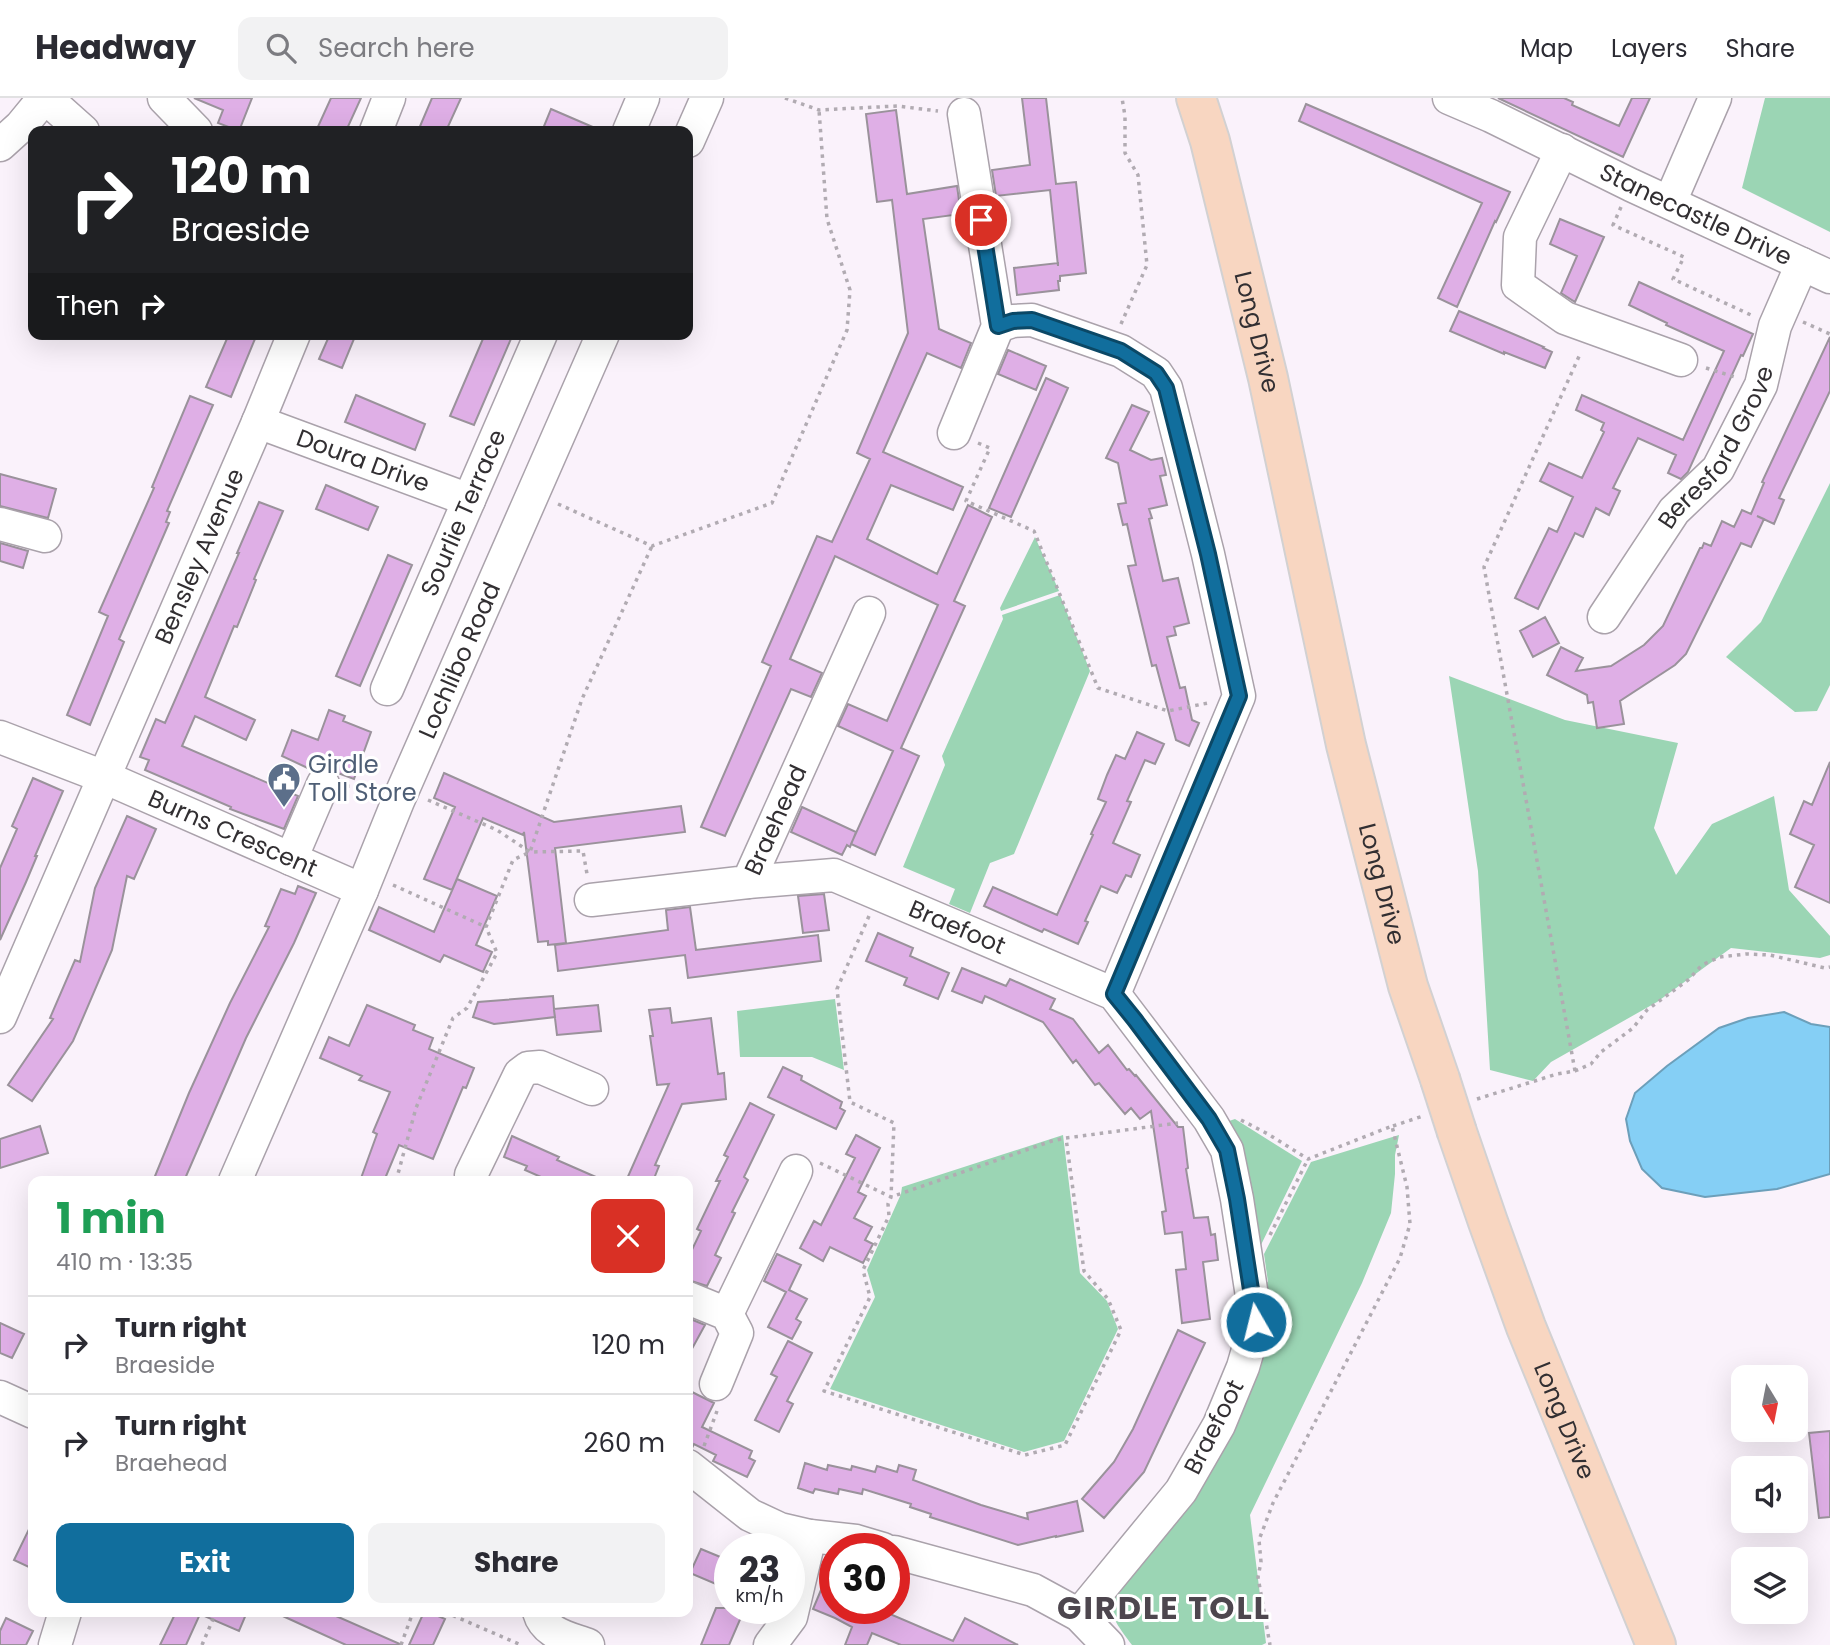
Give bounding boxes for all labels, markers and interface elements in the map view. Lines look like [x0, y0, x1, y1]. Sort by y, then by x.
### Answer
search box [238, 17, 728, 80]
text: Headway [35, 24, 196, 71]
icon: search [262, 29, 300, 67]
text: Search here [318, 30, 475, 66]
text: Map [1520, 32, 1573, 65]
text: Layers [1611, 32, 1687, 65]
text: Share [1725, 32, 1795, 65]
text: 120 m [171, 142, 312, 210]
icon: right [56, 154, 147, 245]
street label: Stanecastle Drive [1594, 155, 1798, 273]
pin [951, 190, 1011, 250]
icon: arrive [962, 201, 1000, 239]
text: Braeside [171, 207, 310, 252]
street label: Long Drive [1227, 268, 1288, 396]
icon: right [133, 287, 171, 325]
text: Then [56, 288, 119, 324]
street label: Beresford Grove [1650, 363, 1781, 535]
street label: Doura Drive [292, 421, 434, 500]
street label: Sourlie Terrace [412, 424, 514, 601]
street label: Bensley Avenue [147, 463, 252, 649]
street label: Lochlibo Road [410, 577, 508, 744]
place label: Girdle Toll Store [308, 748, 417, 809]
street label: Braehead [736, 759, 815, 880]
public building icon: Girdle Toll Store [265, 760, 303, 809]
street label: Burns Crescent [143, 781, 323, 885]
street label: Long Drive [1351, 820, 1414, 948]
street label: Braefoot [904, 892, 1011, 962]
text: 1 min [56, 1189, 166, 1248]
button: close [591, 1199, 665, 1273]
text: 410 m · 13:35 [56, 1246, 193, 1278]
position arrow [1219, 1285, 1293, 1359]
text: Turn right [115, 1310, 247, 1346]
icon: right [56, 1326, 94, 1364]
text: 120 m [592, 1327, 665, 1363]
text: Braeside [115, 1349, 215, 1381]
street label: Long Drive [1526, 1357, 1603, 1484]
north arrow [1731, 1365, 1808, 1442]
map controls [1731, 1365, 1808, 1624]
street label: Braefoot [1176, 1374, 1251, 1480]
text: Turn right [115, 1408, 247, 1444]
icon: right [56, 1424, 94, 1462]
text: 260 m [583, 1425, 665, 1461]
text: Braehead [115, 1447, 228, 1479]
button: sound [1731, 1456, 1808, 1533]
button: Exit [56, 1523, 354, 1603]
button: Share [368, 1523, 665, 1603]
speed limit sign: 30 [819, 1533, 910, 1624]
text: 23 [739, 1545, 780, 1594]
button: layers [1731, 1547, 1808, 1624]
text: km/h [736, 1583, 783, 1608]
district label: GIRDLE TOLL [1057, 1585, 1271, 1630]

